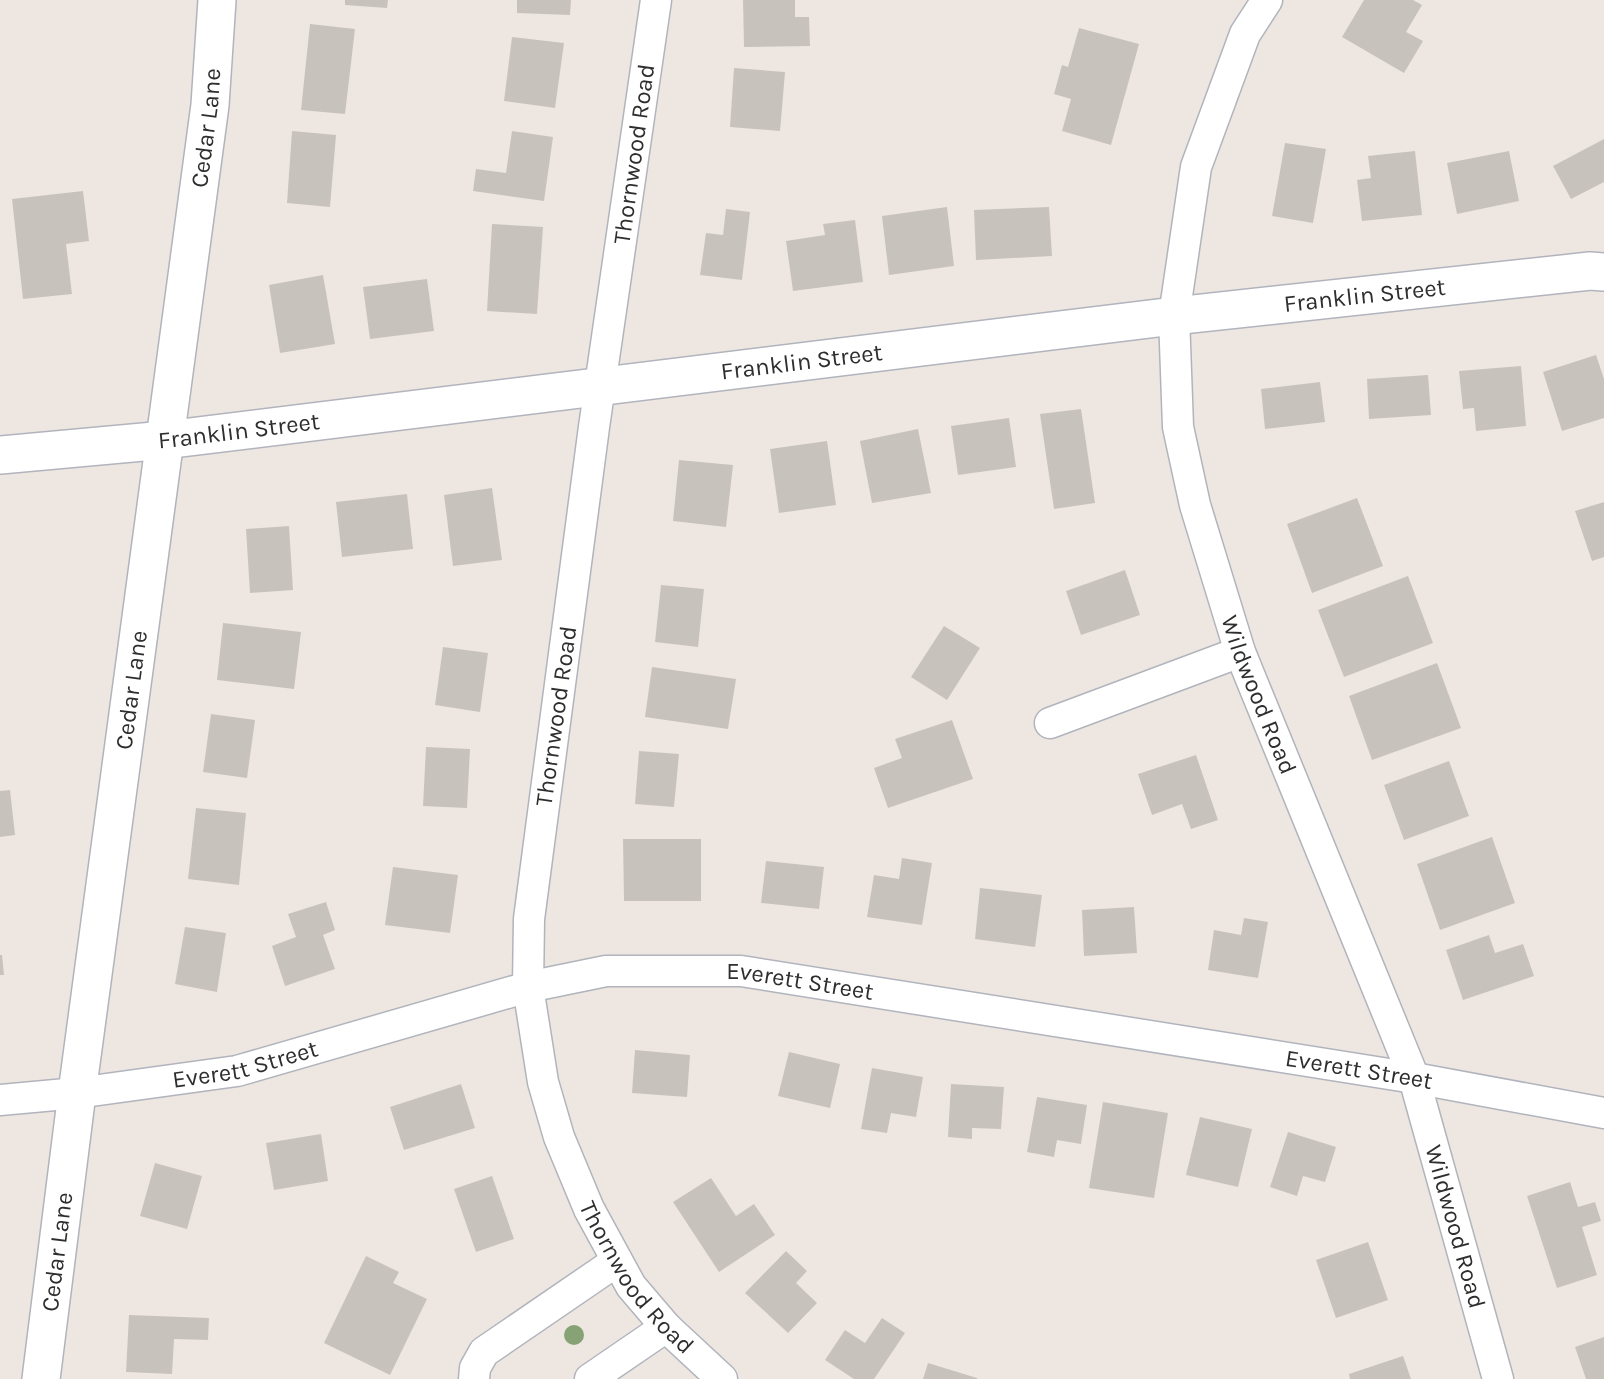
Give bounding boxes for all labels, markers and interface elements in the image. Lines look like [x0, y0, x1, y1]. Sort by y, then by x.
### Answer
street label: Thornwood Road [608, 62, 660, 246]
street label: Cedar Lane [185, 67, 226, 189]
street label: Franklin Street [1282, 273, 1447, 318]
street label: Franklin Street [719, 338, 884, 386]
street label: Franklin Street [157, 407, 321, 455]
street label: Wildwood Road [1216, 612, 1302, 778]
street label: Thornwood Road [530, 624, 582, 808]
street label: Cedar Lane [109, 628, 153, 751]
street label: Everett Street [726, 957, 876, 1006]
street label: Everett Street [171, 1034, 321, 1094]
street label: Everett Street [1283, 1044, 1435, 1095]
street label: Wildwood Road [1419, 1142, 1492, 1312]
street label: Cedar Lane [36, 1191, 78, 1313]
street label: Thornwood Road [573, 1197, 700, 1360]

